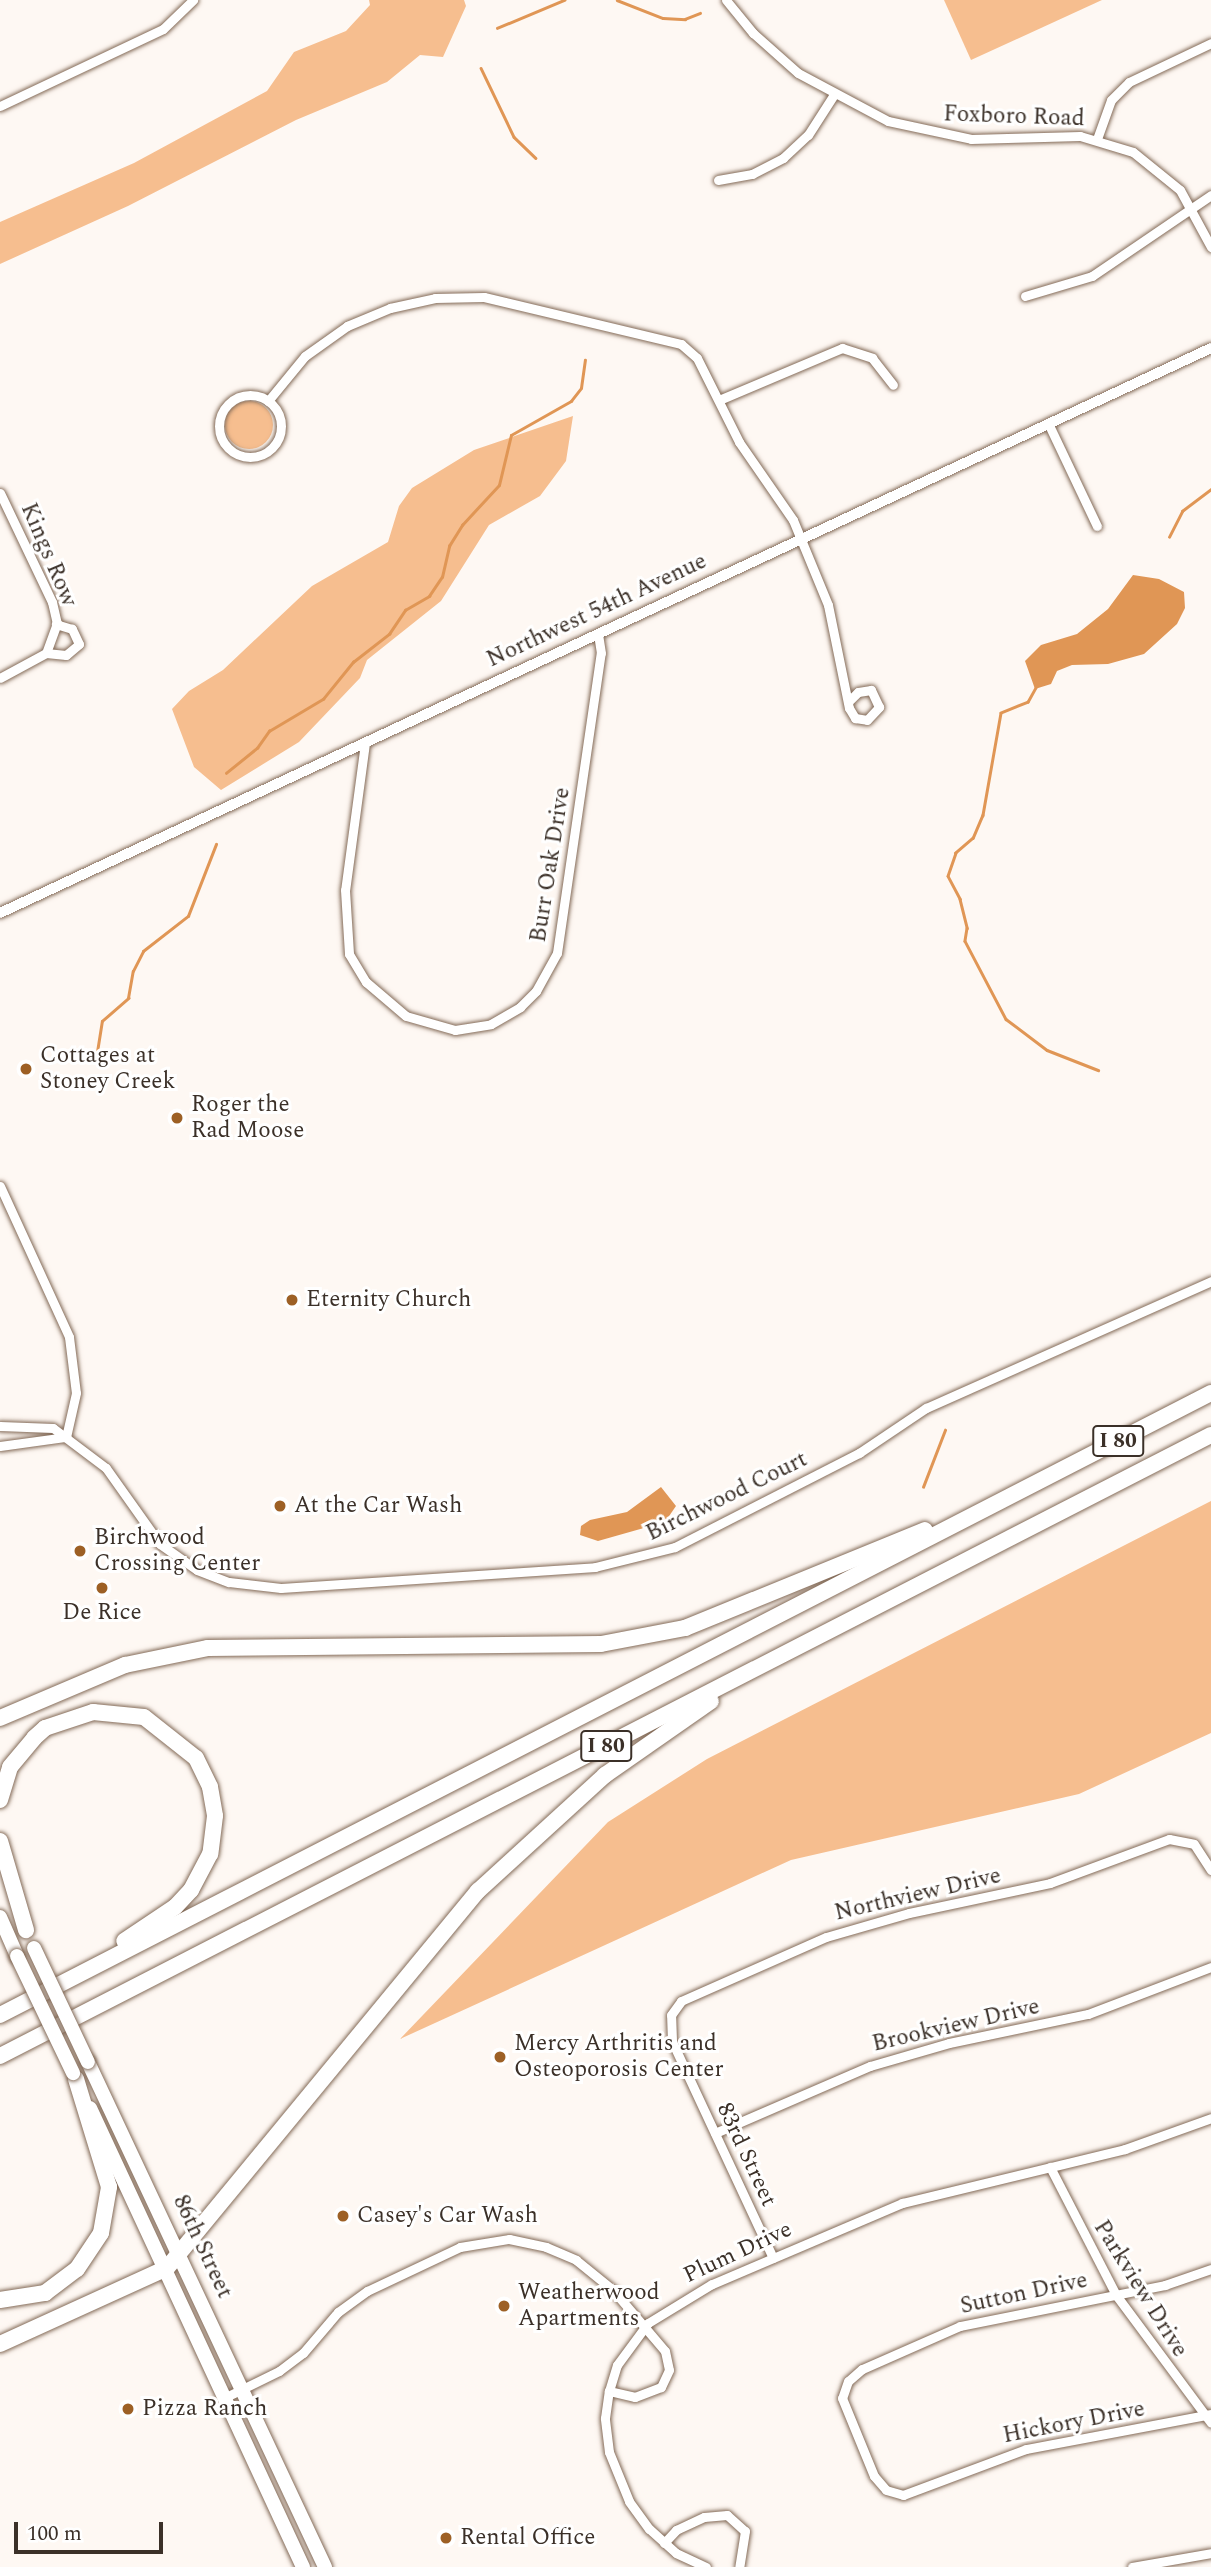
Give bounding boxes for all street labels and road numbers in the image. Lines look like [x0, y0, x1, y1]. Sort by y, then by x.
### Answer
street label: Foxboro Road [943, 101, 1085, 133]
street label: Kings Row [14, 499, 82, 611]
street label: Northwest 54th Avenue [483, 548, 711, 674]
street label: Burr Oak Drive [525, 785, 577, 945]
road number: I 80 [1092, 1424, 1144, 1458]
street label: Birchwood Court [642, 1446, 812, 1548]
road number: I 80 [580, 1728, 632, 1764]
street label: Northview Drive [832, 1862, 1004, 1928]
street label: Brookview Drive [870, 1993, 1042, 2059]
street label: 83rd Street [710, 2099, 782, 2211]
street label: 86th Street [166, 2191, 238, 2303]
street label: Parkview Drive [1087, 2215, 1193, 2363]
street label: Plum Drive [680, 2216, 796, 2290]
street label: Sutton Drive [958, 2267, 1090, 2321]
street label: Hickory Drive [1001, 2396, 1147, 2450]

